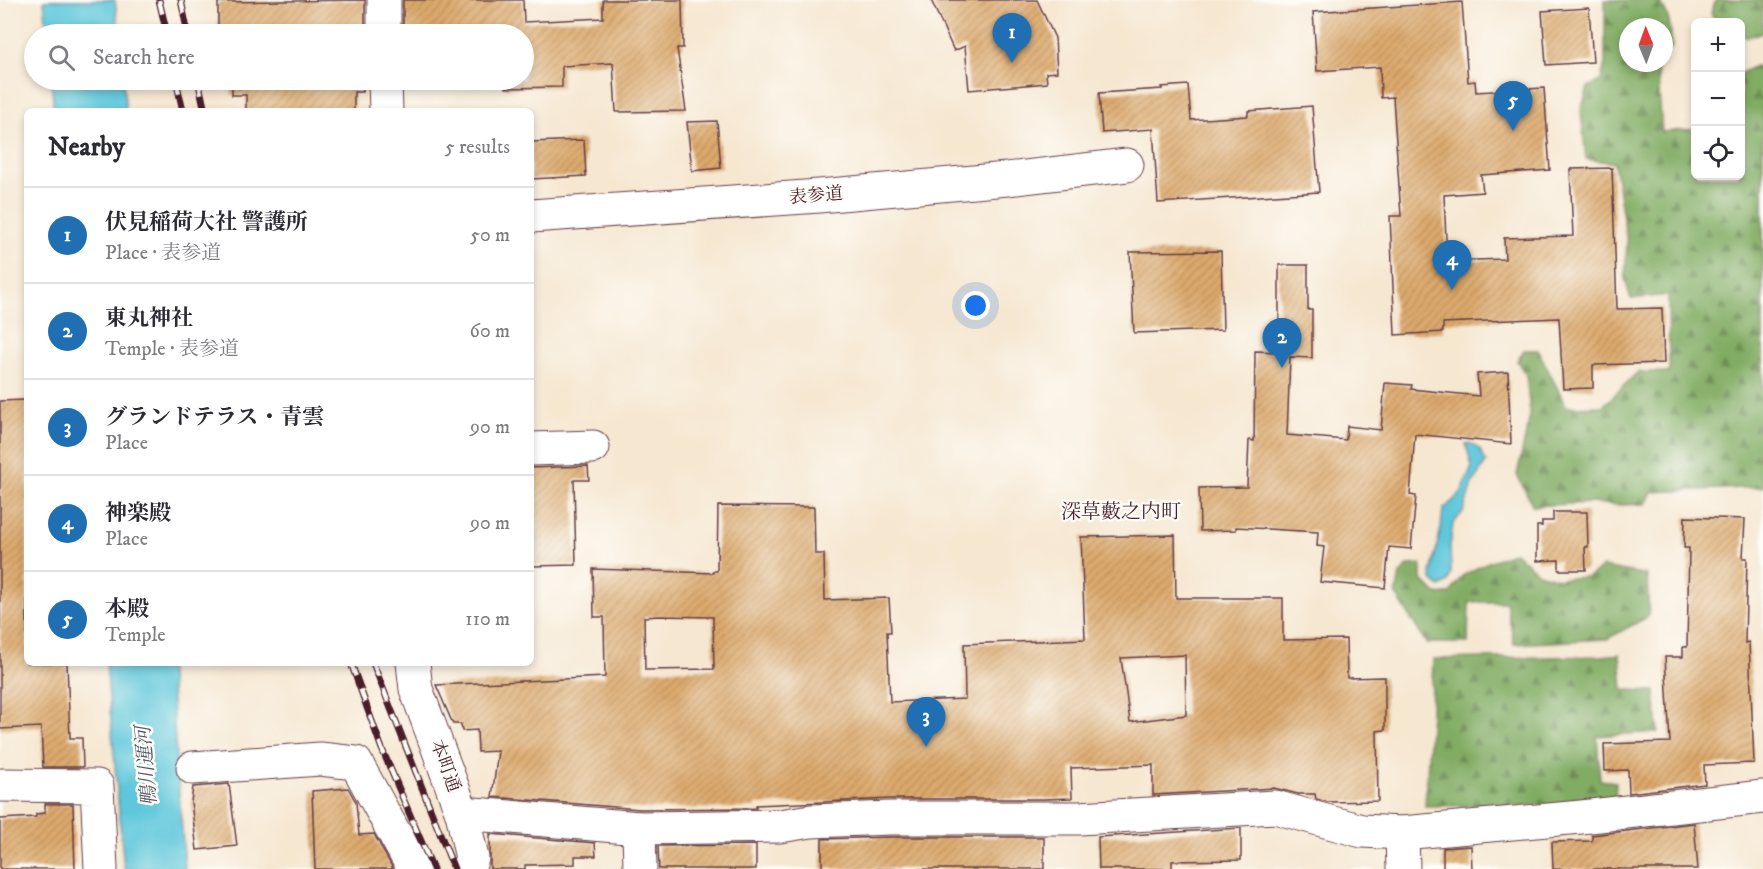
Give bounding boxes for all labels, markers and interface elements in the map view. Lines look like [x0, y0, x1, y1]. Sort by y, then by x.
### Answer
pin: 1 [992, 14, 1032, 63]
north arrow [1619, 18, 1673, 72]
map controls [1691, 18, 1745, 180]
button: + [1691, 18, 1745, 72]
search box [24, 24, 534, 90]
icon: search [45, 41, 78, 74]
text: Search here [93, 44, 195, 71]
button: − [1691, 72, 1745, 126]
pin: 5 [1494, 82, 1532, 131]
button: locate [1691, 126, 1745, 180]
text: Nearby [48, 131, 125, 164]
text: 5 results [445, 135, 510, 160]
street label: 表参道 [788, 183, 844, 209]
text: 伏見稲荷大社 警護所 [105, 209, 308, 236]
text: 1 [64, 223, 71, 248]
text: 50 m [470, 223, 510, 248]
pin: 4 [1432, 240, 1472, 290]
text: Place · 表参道 [105, 241, 221, 266]
your location [961, 291, 990, 320]
text: 東丸神社 [105, 305, 193, 332]
pin: 2 [1262, 318, 1302, 368]
text: 2 [63, 319, 72, 344]
text: 60 m [470, 319, 510, 344]
text: Temple · 表参道 [105, 337, 239, 362]
text: グランドテラス・青雲 [105, 404, 324, 431]
text: 3 [64, 415, 71, 440]
text: 90 m [470, 415, 510, 440]
text: Place [105, 431, 148, 456]
text: 神楽殿 [105, 500, 171, 527]
district label: 深草藪之内町 [1061, 500, 1181, 525]
text: 4 [62, 511, 73, 536]
text: 90 m [470, 511, 510, 536]
text: Place [105, 527, 148, 552]
text: 本殿 [105, 596, 149, 623]
text: 5 [63, 607, 72, 632]
text: 110 m [465, 607, 510, 632]
text: Temple [105, 623, 166, 648]
pin: 3 [906, 698, 946, 747]
water label: 鴨川運河 [131, 722, 163, 807]
street label: 本町通 [425, 737, 465, 795]

